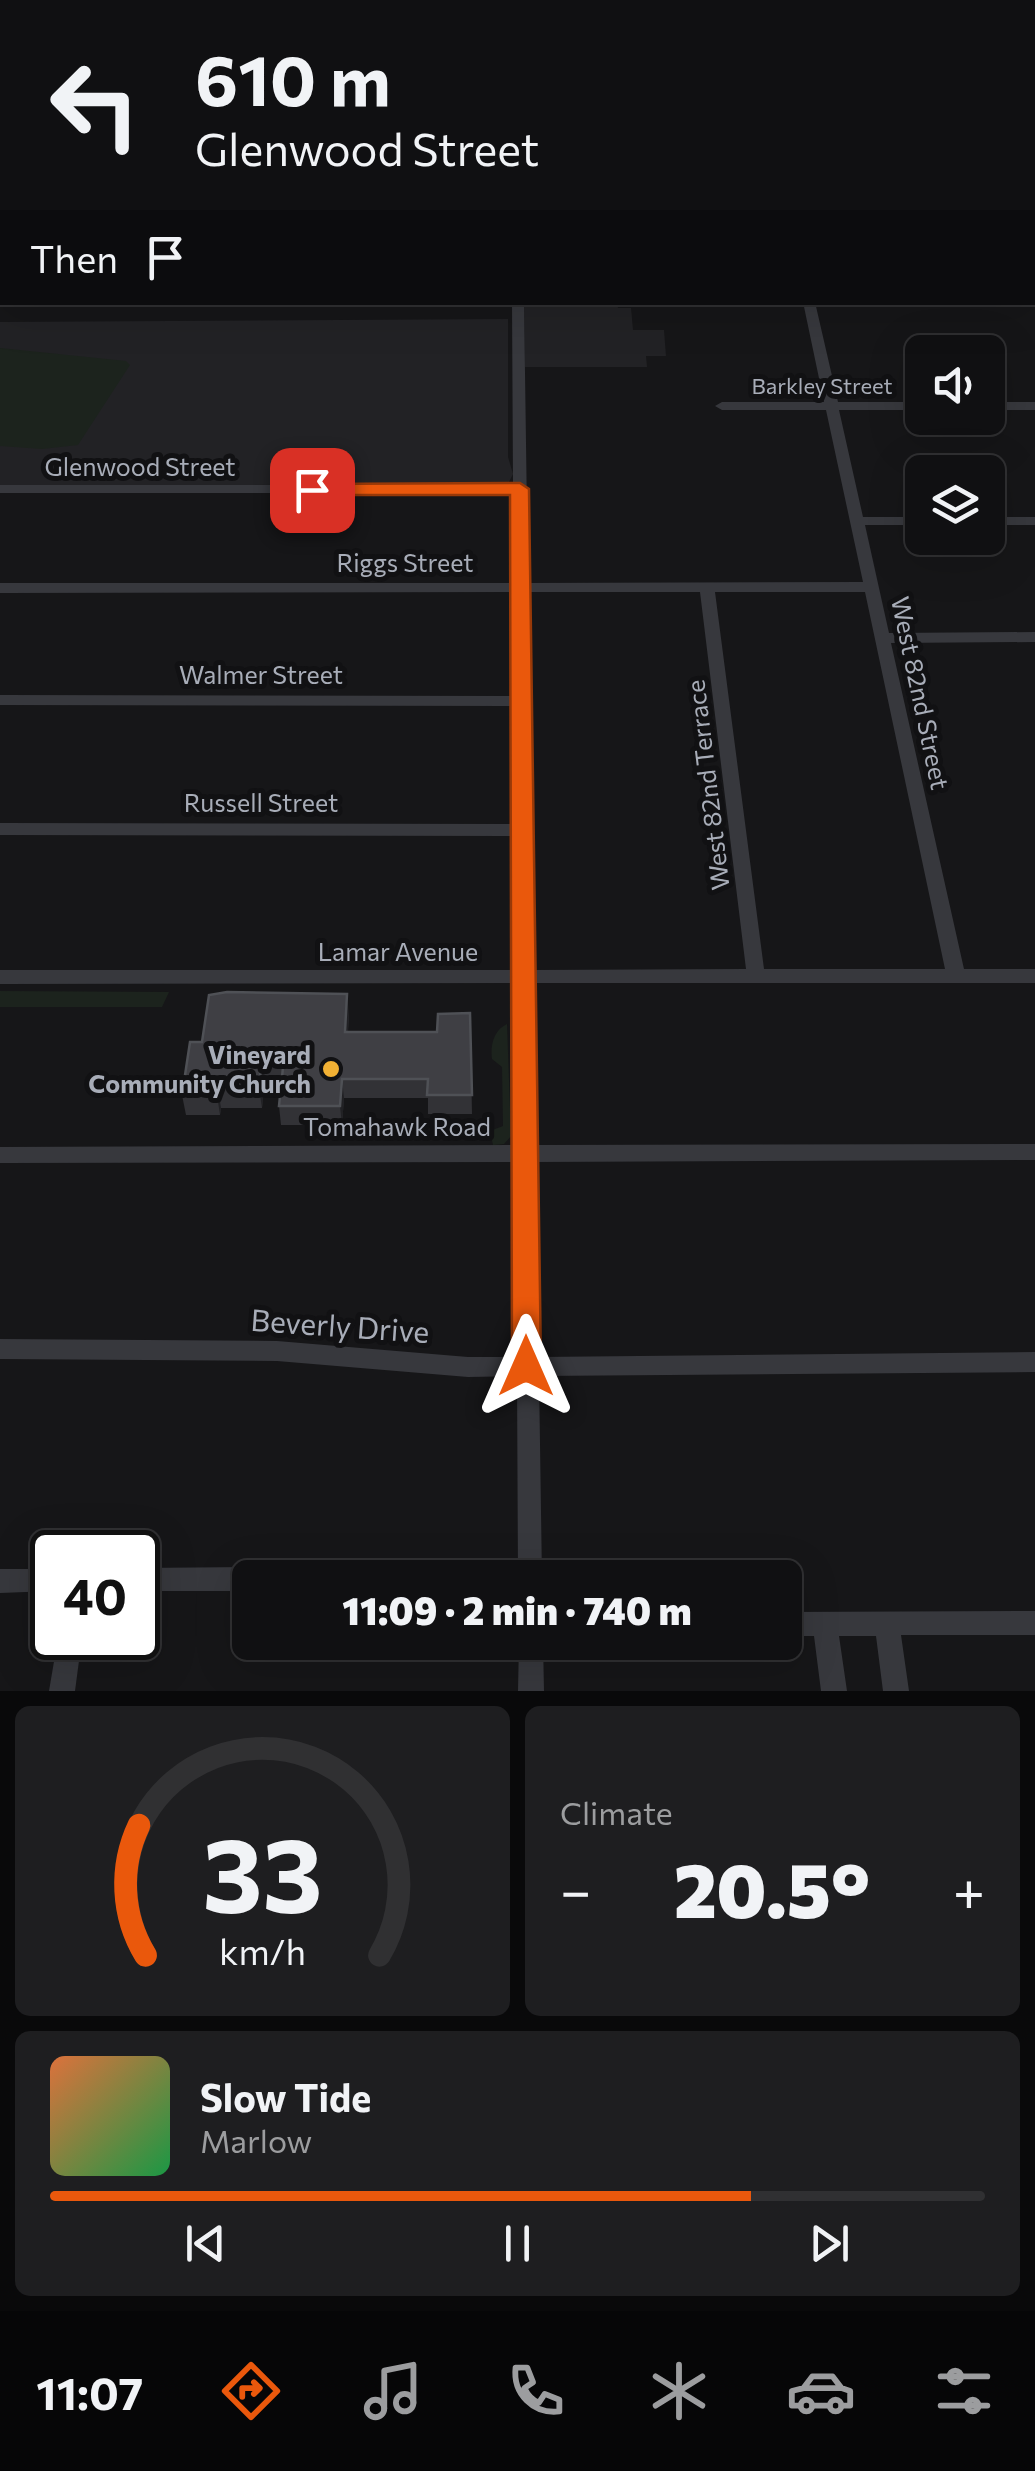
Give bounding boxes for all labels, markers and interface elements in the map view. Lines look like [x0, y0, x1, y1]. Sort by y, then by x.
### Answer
text: 610 m [195, 35, 391, 120]
icon: left [30, 40, 160, 170]
text: Glenwood Street [195, 120, 539, 175]
icon: arrive [138, 230, 193, 285]
text: Then [30, 234, 118, 281]
map controls [905, 335, 1005, 555]
button: sound [905, 335, 1005, 435]
street label: Barkley Street [751, 372, 893, 399]
pin [270, 448, 355, 533]
street label: Glenwood Street [44, 451, 236, 481]
button: layers [905, 455, 1005, 555]
icon: arrive [285, 463, 340, 518]
street label: Riggs Street [336, 547, 474, 577]
street label: West 82nd Street [886, 594, 956, 792]
street label: Walmer Street [179, 659, 343, 689]
street label: West 82nd Terrace [679, 678, 735, 892]
street label: Russell Street [184, 787, 338, 817]
street label: Lamar Avenue [318, 936, 478, 966]
place label: Vineyard Community Church [88, 1039, 311, 1098]
marker: Vineyard Community Church [320, 1058, 342, 1080]
street label: Tomahawk Road [303, 1111, 491, 1141]
street label: Beverly Drive [250, 1300, 431, 1349]
position arrow [474, 1314, 578, 1418]
speed limit sign: 40 [30, 1530, 160, 1660]
text: 11:09 · 2 min · 740 m [342, 1586, 692, 1633]
text: Climate [560, 1792, 673, 1832]
text: 33 [202, 1807, 323, 1934]
text: 20.5° [674, 1842, 870, 1933]
text: − [560, 1855, 591, 1922]
text: + [953, 1855, 985, 1922]
text: km/h [219, 1929, 306, 1972]
text: Slow Tide [200, 2073, 371, 2120]
text: Marlow [200, 2120, 312, 2160]
icon: previous [178, 2216, 233, 2271]
icon: pause [490, 2216, 545, 2271]
icon: next [802, 2216, 857, 2271]
icon: directions [216, 2356, 286, 2426]
icon: music [358, 2356, 428, 2426]
icon: phone [501, 2356, 571, 2426]
icon: climate [644, 2356, 714, 2426]
icon: car [786, 2356, 856, 2426]
icon: filters [929, 2356, 999, 2426]
text: 11:07 [36, 2364, 143, 2419]

